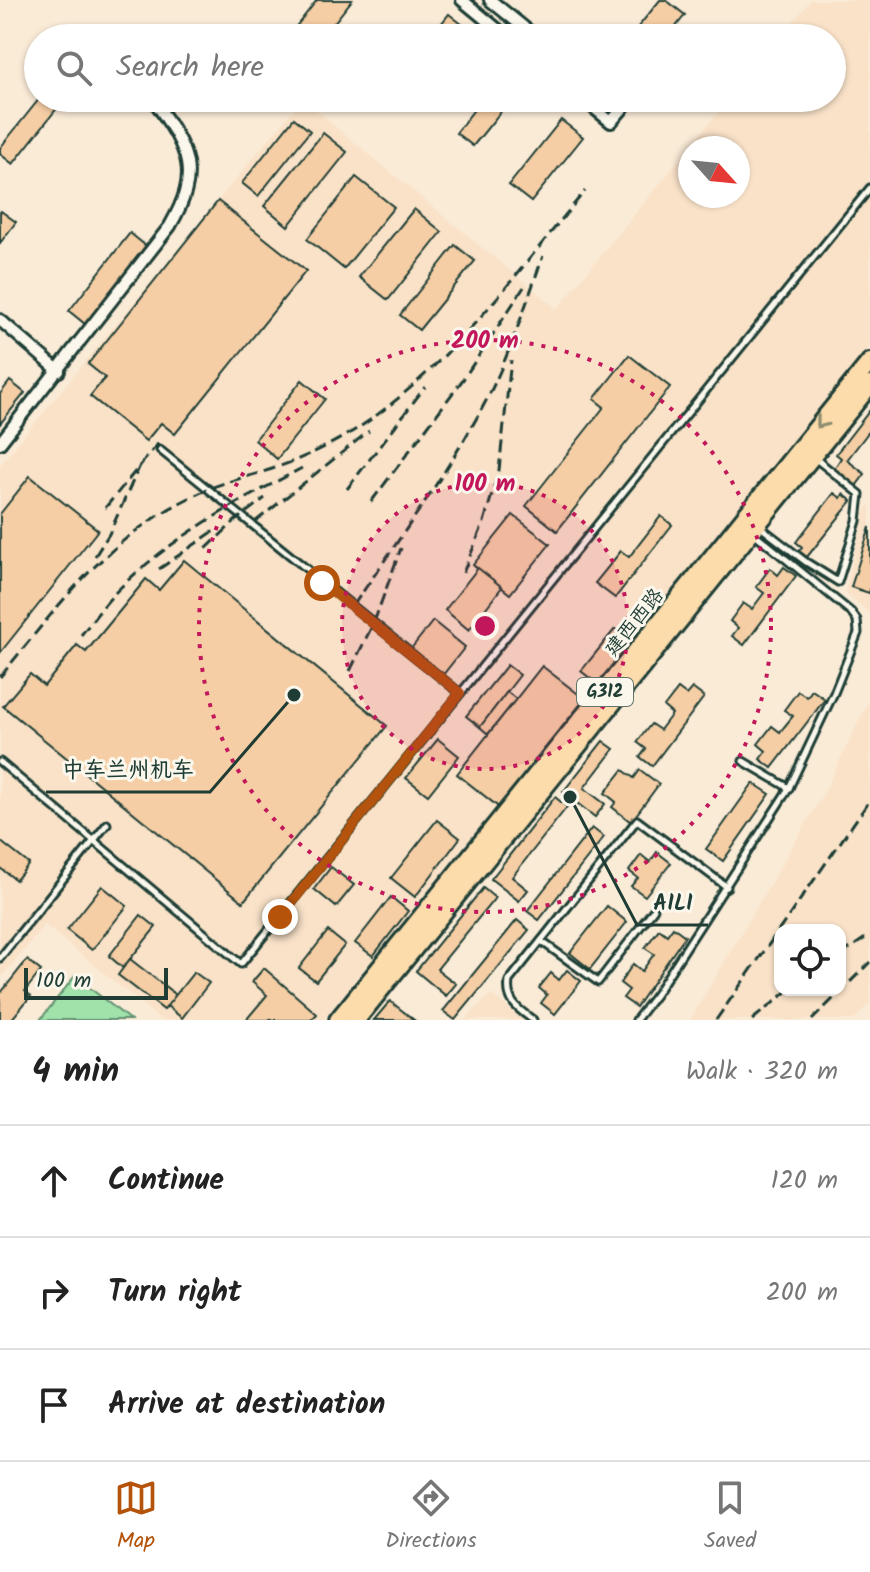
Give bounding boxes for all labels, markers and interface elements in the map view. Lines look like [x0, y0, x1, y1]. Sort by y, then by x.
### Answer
search box [24, 24, 846, 112]
text: Search here [116, 44, 264, 92]
icon: search [52, 46, 96, 90]
north arrow [678, 136, 750, 208]
text: 200 m [451, 322, 519, 361]
one-way arrow [816, 414, 831, 428]
text: 100 m [455, 465, 515, 504]
route start [304, 565, 340, 601]
street label: 建西西路 [597, 581, 673, 664]
centre of rings [471, 612, 499, 640]
road number: G312 [577, 678, 633, 706]
callout: 中车兰州机车 [46, 746, 210, 792]
text: 中车兰州机车 [62, 754, 194, 789]
callout: AILI [637, 879, 708, 925]
text: AILI [653, 887, 693, 922]
route end [262, 899, 298, 935]
map controls [774, 924, 846, 996]
button: locate [774, 924, 846, 996]
scale bar [24, 964, 168, 1000]
text: 100 m [36, 964, 91, 999]
text: 4 min [32, 1045, 119, 1099]
text: Walk · 320 m [686, 1051, 838, 1093]
text: Continue [108, 1157, 224, 1205]
icon: ahead [32, 1159, 76, 1203]
text: 120 m [771, 1160, 838, 1202]
text: Turn right [108, 1269, 241, 1317]
icon: right [32, 1271, 76, 1315]
text: 200 m [766, 1272, 838, 1314]
text: Arrive at destination [108, 1381, 385, 1429]
icon: arrive [32, 1383, 76, 1427]
tab: Map [114, 1476, 158, 1559]
tab: Directions [385, 1476, 477, 1559]
tab: Saved [704, 1476, 756, 1559]

